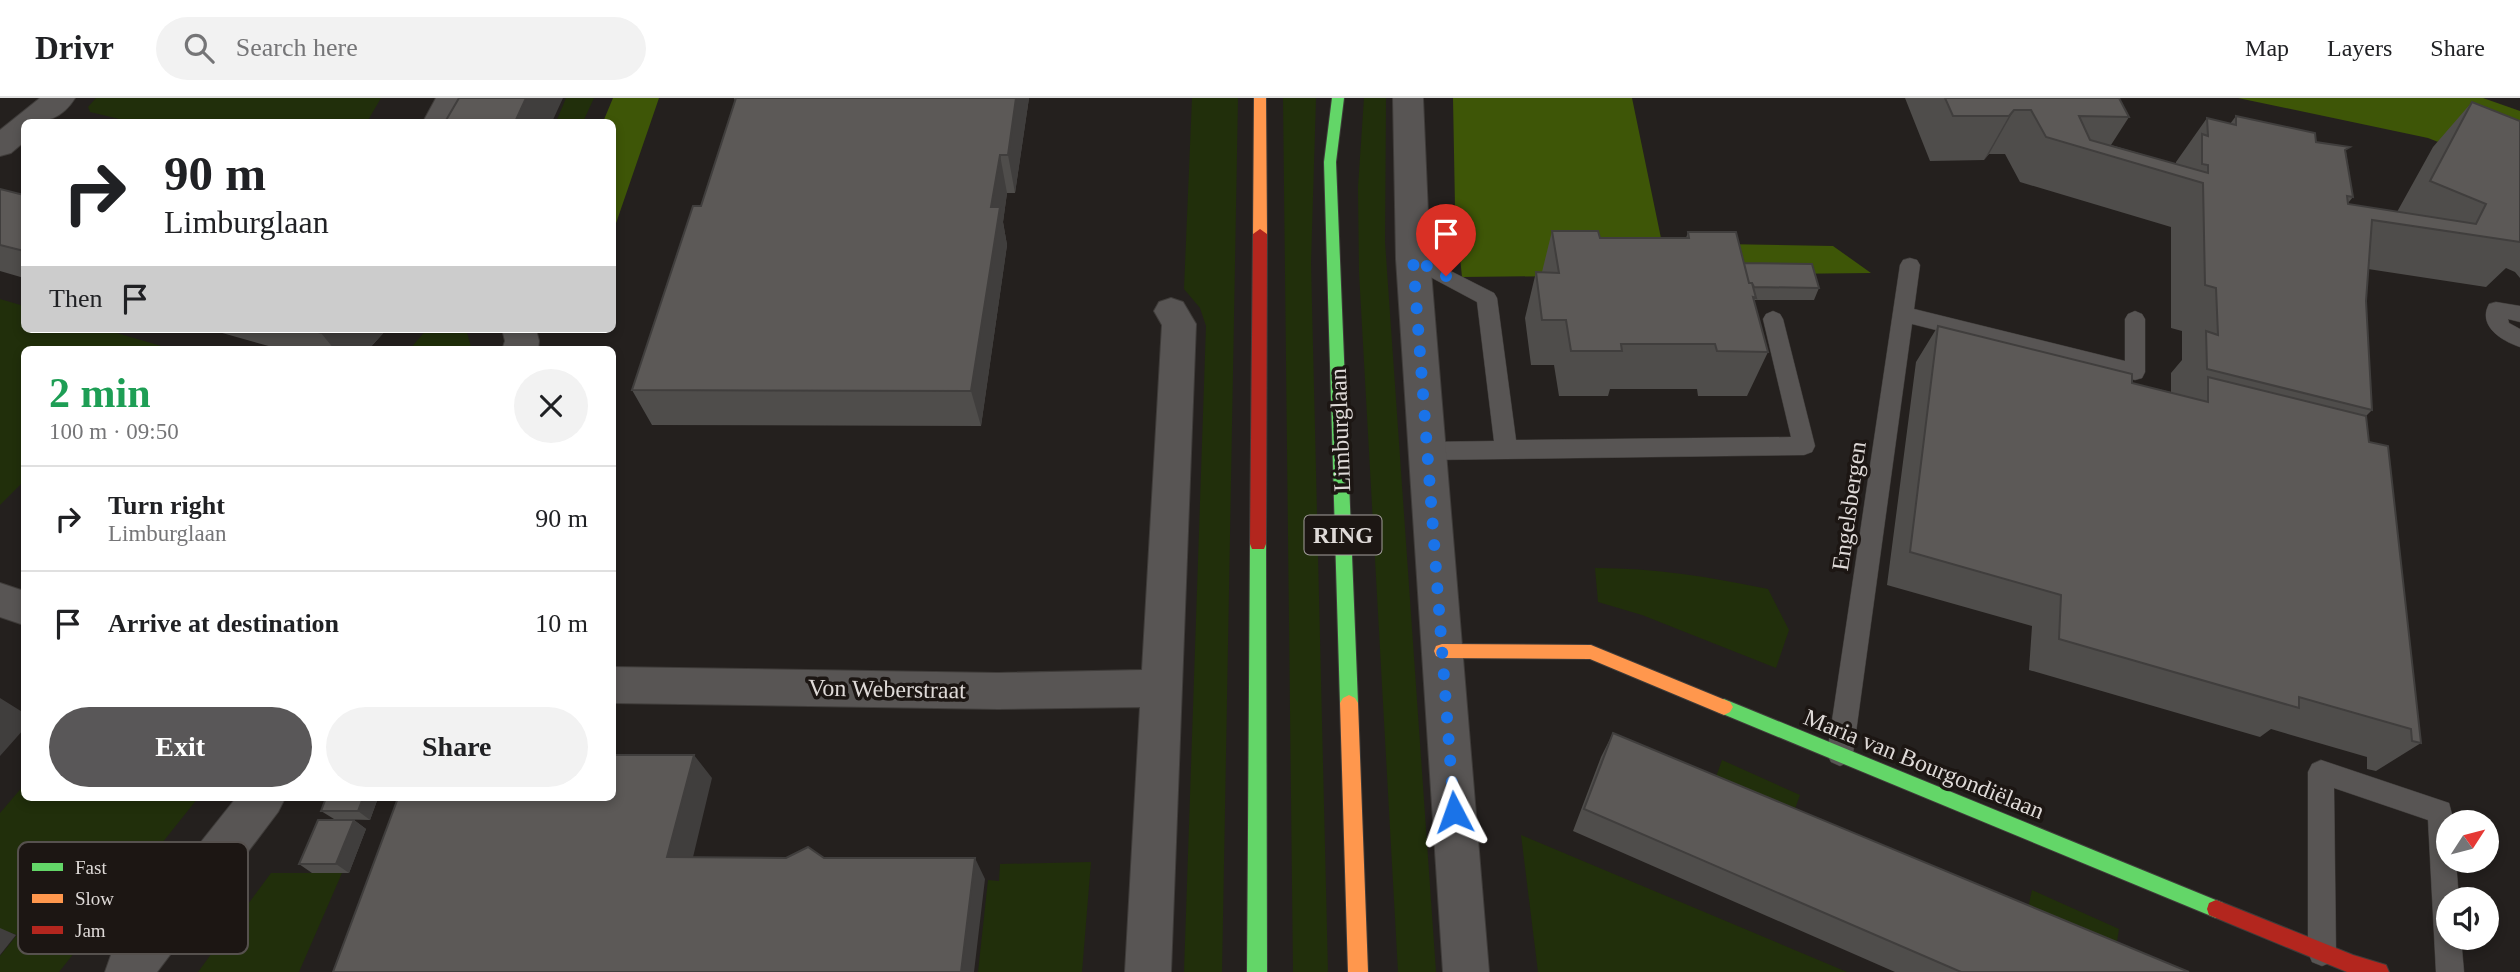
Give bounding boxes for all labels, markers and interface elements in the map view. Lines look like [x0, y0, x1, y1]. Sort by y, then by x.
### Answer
search box [156, 17, 646, 80]
icon: search [180, 29, 218, 67]
text: Drivr [35, 30, 114, 66]
text: Search here [236, 33, 358, 62]
text: Map [2245, 35, 2289, 61]
text: Layers [2327, 35, 2392, 61]
text: Share [2430, 35, 2485, 61]
text: 90 m [164, 146, 266, 201]
icon: right [49, 147, 140, 238]
text: Limburglaan [164, 204, 329, 240]
pin [1416, 204, 1476, 276]
icon: arrive [1427, 215, 1465, 253]
icon: arrive [116, 280, 154, 318]
text: Then [49, 284, 102, 313]
street label: Limburglaan [1325, 368, 1355, 492]
button: close [514, 369, 588, 443]
text: 2 min [49, 370, 151, 416]
text: 100 m · 09:50 [49, 419, 179, 444]
street label: Engelsbergen [1827, 440, 1871, 572]
text: Turn right [108, 491, 225, 520]
icon: right [49, 500, 87, 538]
text: 90 m [535, 504, 588, 533]
road number: RING [1304, 516, 1382, 555]
text: Limburglaan [108, 521, 226, 546]
icon: arrive [49, 605, 87, 643]
text: Arrive at destination [108, 609, 339, 638]
text: 10 m [535, 609, 588, 638]
street label: Von Weberstraat [808, 675, 966, 703]
street label: Maria van Bourgondiëlaan [1800, 704, 2048, 824]
button: Exit [49, 707, 312, 787]
button: Share [326, 707, 588, 787]
position arrow [1417, 775, 1491, 849]
north arrow [2436, 810, 2499, 873]
map controls [2436, 810, 2499, 950]
legend [18, 842, 248, 954]
text: Fast [75, 857, 107, 878]
button: sound [2436, 887, 2499, 950]
text: Slow [75, 888, 114, 909]
text: Jam [75, 920, 106, 941]

